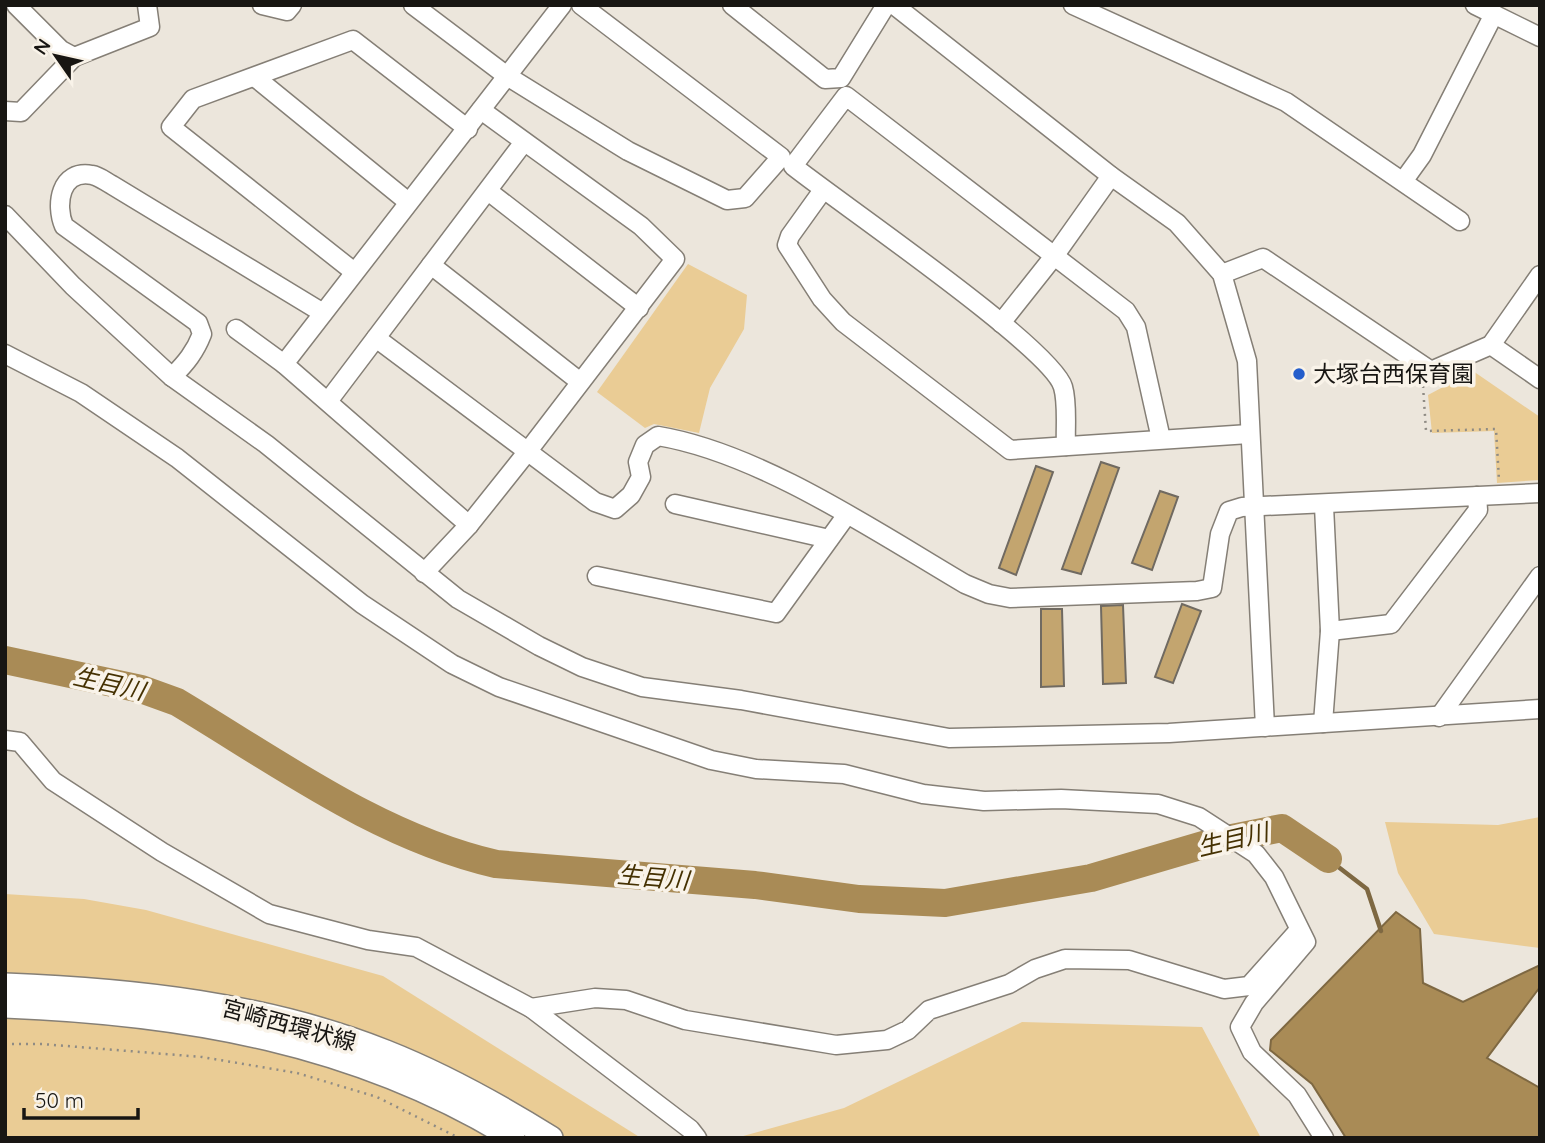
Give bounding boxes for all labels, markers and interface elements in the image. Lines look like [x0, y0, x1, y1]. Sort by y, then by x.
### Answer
north arrow [21, 21, 91, 91]
text: N [28, 34, 56, 59]
place label: 大塚台西保育園 [1313, 359, 1474, 388]
marker: 大塚台西保育園 [1291, 366, 1307, 382]
water label: 生目川 [71, 660, 151, 706]
water label: 生目川 [1194, 816, 1274, 862]
water label: 生目川 [616, 859, 693, 895]
street label: 宮崎西環状線 [219, 993, 360, 1056]
scale bar [24, 1076, 138, 1120]
text: 50 m [35, 1087, 84, 1113]

